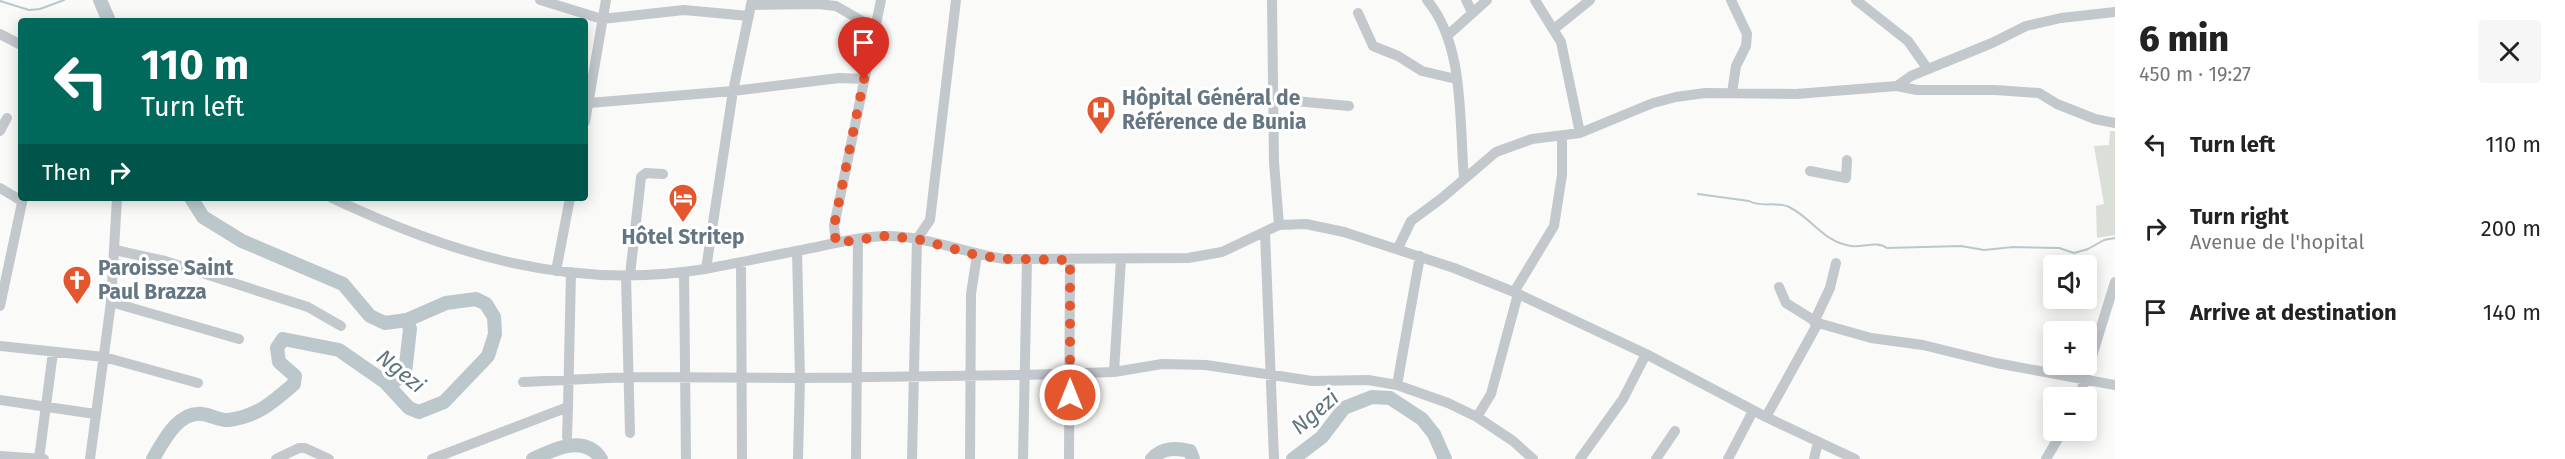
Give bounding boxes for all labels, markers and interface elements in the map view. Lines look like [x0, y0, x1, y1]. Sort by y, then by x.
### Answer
pin [838, 17, 889, 79]
text: 6 min [2139, 17, 2229, 61]
button: close [2478, 20, 2541, 83]
icon: arrive [847, 26, 880, 59]
text: 110 m [141, 40, 249, 90]
icon: left [42, 42, 120, 120]
text: 450 m · 19:27 [2139, 62, 2251, 86]
place label: Hôpital Général de Référence de Bunia [1122, 85, 1306, 135]
text: Turn left [141, 91, 244, 123]
hospital icon: Hôpital Général de Référence de Bunia [1085, 94, 1117, 136]
icon: left [2139, 128, 2172, 161]
text: Turn left [2190, 131, 2275, 158]
text: 110 m [2485, 131, 2541, 158]
icon: right [103, 156, 136, 189]
text: Then [42, 159, 91, 186]
hotel icon: Hôtel Stritep [667, 182, 699, 224]
text: Turn right [2190, 203, 2289, 230]
icon: right [2139, 212, 2172, 245]
text: 200 m [2481, 215, 2541, 242]
place label: Hôtel Stritep [621, 224, 745, 250]
text: Avenue de l'hopital [2190, 230, 2364, 254]
place label: Paroisse Saint Paul Brazza [98, 255, 234, 305]
map controls [2043, 255, 2097, 441]
button: sound [2043, 255, 2097, 309]
church icon: Paroisse Saint Paul Brazza [61, 264, 93, 306]
icon: arrive [2139, 296, 2172, 329]
text: Arrive at destination [2190, 299, 2397, 326]
text: 140 m [2483, 299, 2541, 326]
button: + [2043, 321, 2097, 375]
water label: Ngezi [371, 343, 431, 399]
position arrow [1038, 363, 1102, 427]
water label: Ngezi [1286, 384, 1344, 440]
button: − [2043, 387, 2097, 441]

